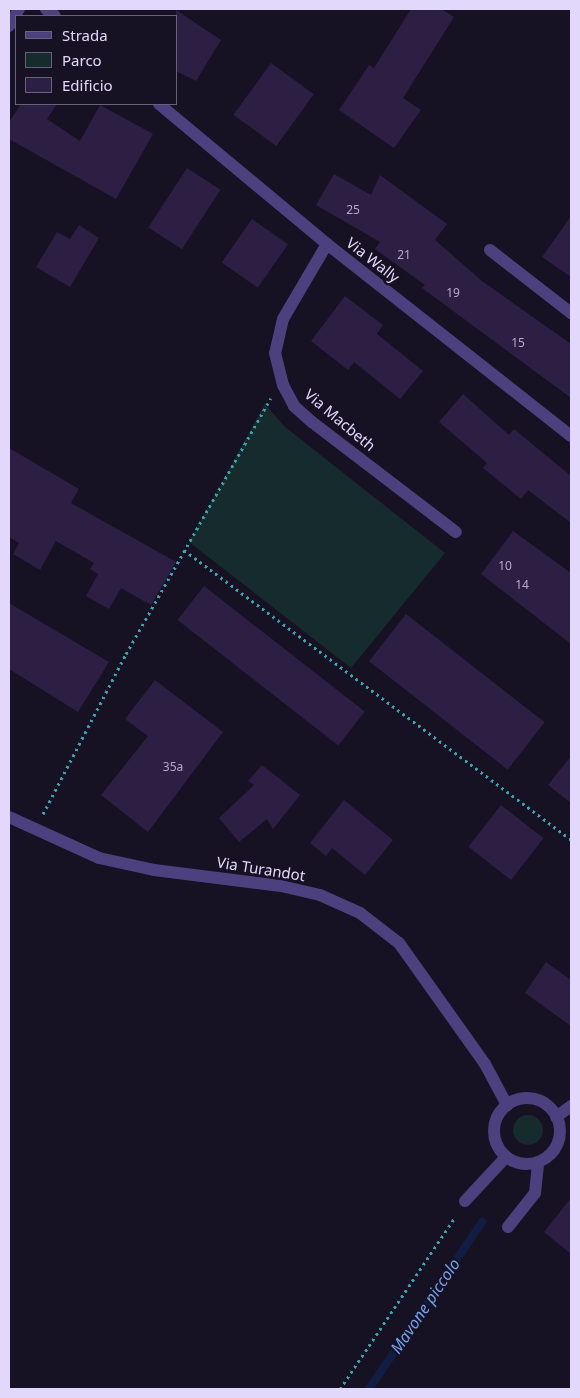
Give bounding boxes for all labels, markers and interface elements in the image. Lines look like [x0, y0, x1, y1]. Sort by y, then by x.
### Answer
legend [15, 15, 178, 105]
text: Strada [62, 25, 108, 45]
text: Parco [62, 50, 102, 70]
text: Edificio [62, 75, 113, 95]
house number: 25 [346, 203, 360, 217]
street label: Via Wally [343, 234, 403, 286]
house number: 21 [397, 248, 411, 262]
house number: 19 [446, 286, 460, 300]
house number: 15 [511, 336, 525, 350]
street label: Via Macbeth [301, 385, 379, 455]
house number: 10 [498, 559, 512, 573]
house number: 14 [515, 578, 529, 592]
house number: 35a [163, 760, 183, 774]
street label: Via Turandot [215, 853, 307, 885]
water label: Mavone piccolo [386, 1255, 464, 1357]

